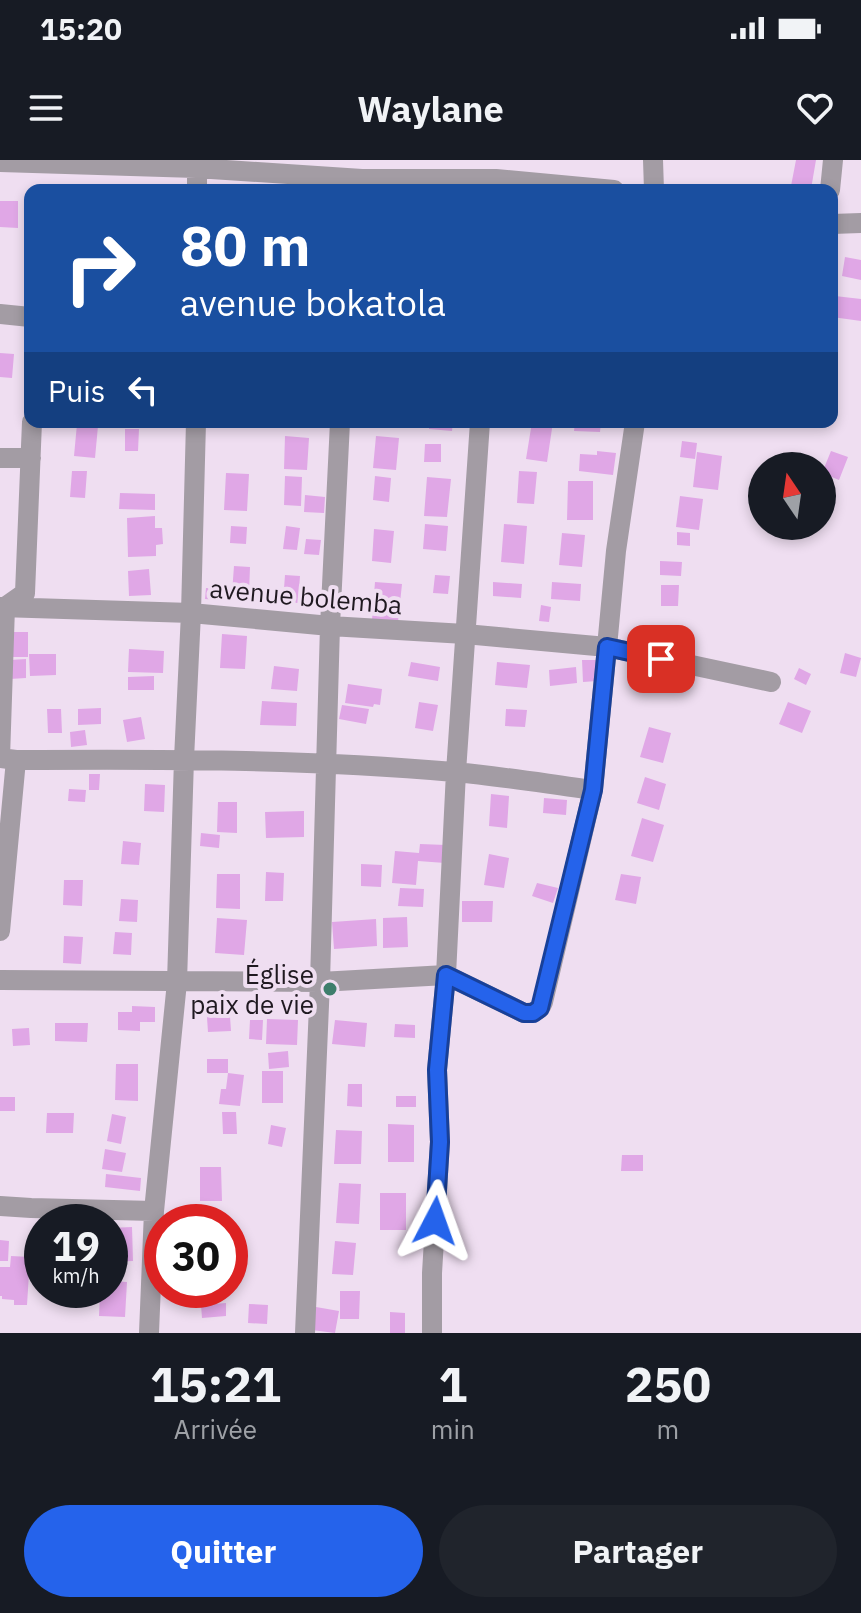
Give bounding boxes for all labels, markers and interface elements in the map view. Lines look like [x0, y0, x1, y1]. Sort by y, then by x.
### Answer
text: 15:20 [40, 9, 122, 48]
text: Waylane [357, 85, 504, 132]
icon: menu [24, 86, 68, 130]
icon: heart [793, 86, 837, 130]
text: 80 m [180, 209, 310, 281]
icon: right [48, 216, 152, 320]
text: avenue bokatola [180, 279, 446, 326]
icon: left [121, 368, 165, 412]
text: Puis [48, 371, 105, 410]
north arrow [748, 452, 836, 540]
map controls [748, 452, 836, 540]
street label: avenue bolemba [208, 571, 404, 621]
pin [627, 625, 695, 693]
icon: arrive [639, 637, 683, 681]
place label: Église paix de vie [190, 957, 314, 1021]
marker: Église paix de vie [321, 980, 339, 998]
position arrow [393, 1179, 477, 1263]
speed limit sign: 30 [144, 1204, 248, 1308]
text: 19 [52, 1220, 100, 1272]
text: km/h [52, 1262, 100, 1289]
text: 15:21 [150, 1353, 281, 1415]
text: 1 [438, 1353, 467, 1415]
text: 250 [625, 1353, 711, 1415]
text: Arrivée [174, 1412, 257, 1446]
text: min [431, 1412, 475, 1446]
text: m [657, 1412, 679, 1446]
button: Quitter [24, 1505, 423, 1597]
button: Partager [439, 1505, 837, 1597]

